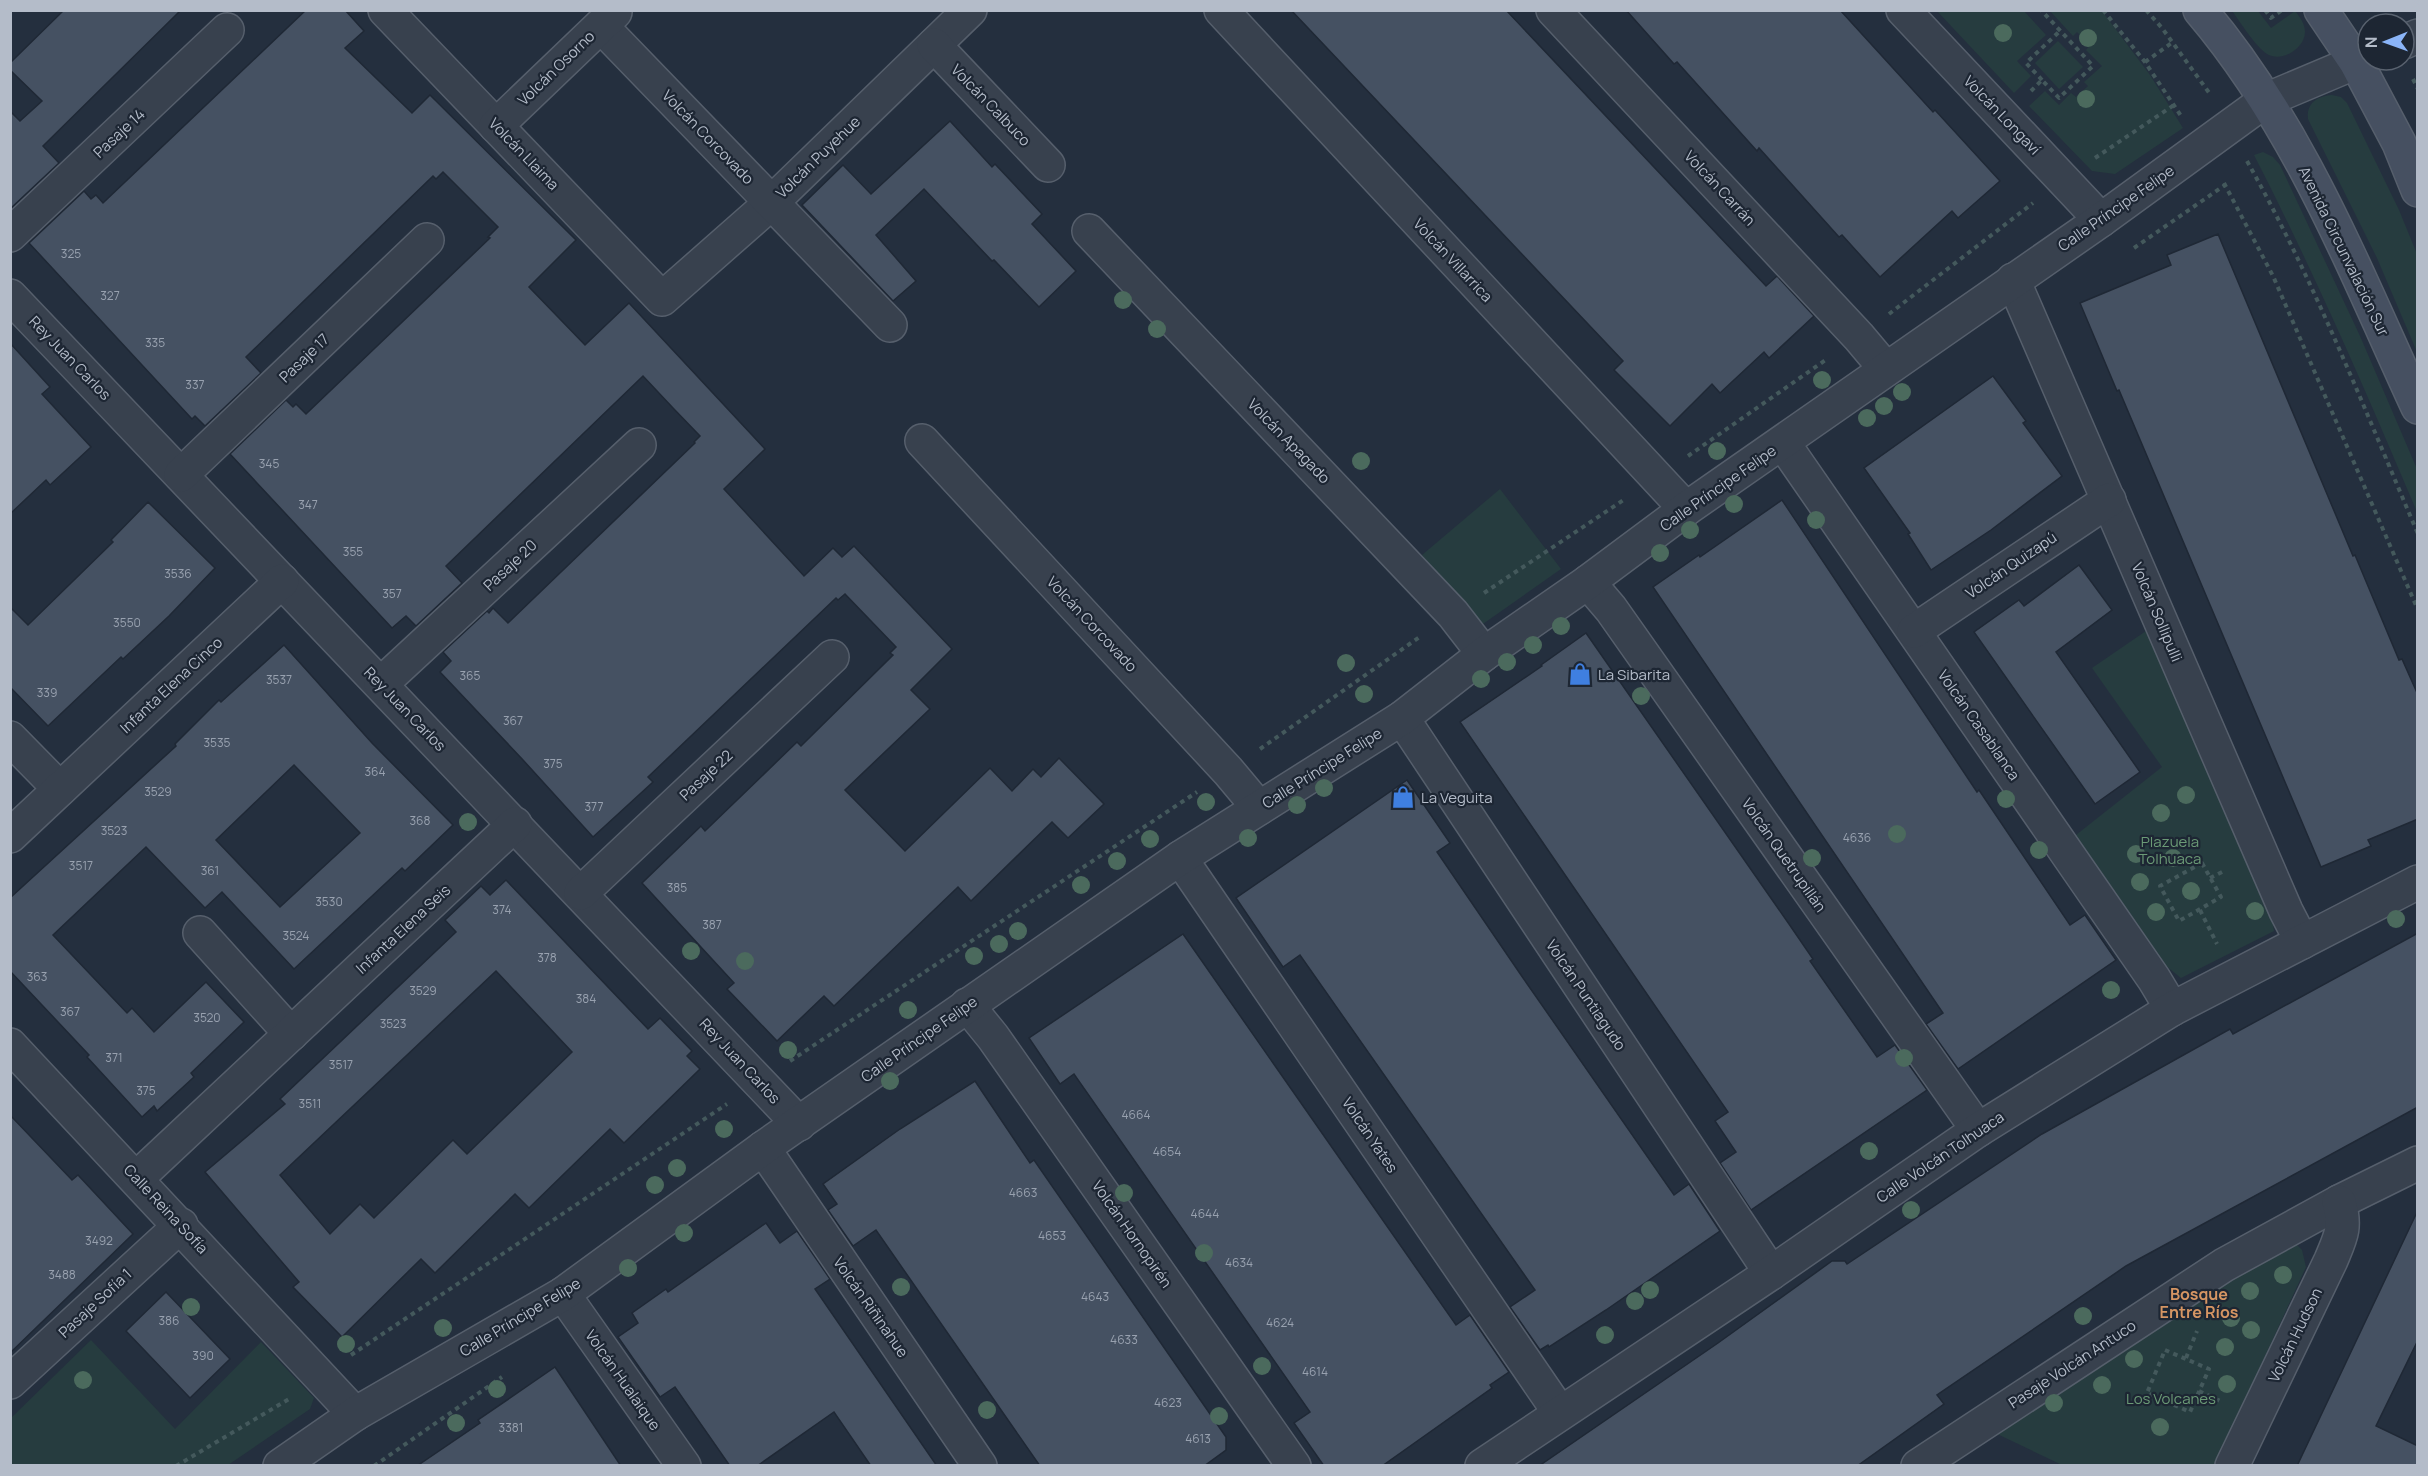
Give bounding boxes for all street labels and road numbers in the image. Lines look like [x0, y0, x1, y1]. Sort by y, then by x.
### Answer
street label: Volcán Osorno [513, 26, 599, 110]
street label: Volcán Calbuco [947, 59, 1036, 151]
street label: Volcán Longaví [1959, 71, 2045, 160]
street label: Volcán Corcovado [657, 85, 759, 189]
street label: Pasaje 14 [89, 104, 149, 162]
street label: Volcán Puyehue [771, 111, 865, 203]
street label: Volcán Llaima [484, 113, 564, 195]
street label: Volcán Carrán [1680, 146, 1760, 230]
street label: Calle Príncipe Felipe [2054, 160, 2179, 256]
street label: Avenida Circunvalación Sur [2294, 163, 2395, 340]
street label: Volcán Villarrica [1409, 214, 1497, 306]
street label: Rey Juan Carlos [24, 311, 116, 405]
street label: Pasaje 17 [274, 329, 334, 387]
street label: Volcán Apagado [1243, 394, 1335, 488]
street label: Calle Príncipe Felipe [1656, 440, 1781, 536]
street label: Volcán Quizapú [1961, 527, 2061, 603]
street label: Pasaje 20 [479, 535, 541, 595]
street label: Volcán Sollipulli [2127, 559, 2187, 665]
street label: Volcán Corcovado [1042, 572, 1142, 677]
street label: Infanta Elena Cinco [115, 632, 227, 738]
street label: Rey Juan Carlos [359, 662, 451, 756]
street label: Volcán Casablanca [1933, 666, 2025, 784]
street label: Calle Príncipe Felipe [1258, 723, 1386, 813]
street label: Pasaje 22 [675, 745, 737, 805]
street label: Volcán Quetrupillán [1737, 794, 1831, 916]
street label: Infanta Elena Seis [351, 880, 455, 978]
street label: Volcán Puntiagudo [1541, 936, 1631, 1055]
street label: Calle Príncipe Felipe [857, 991, 982, 1087]
street label: Rey Juan Carlos [695, 1014, 785, 1108]
street label: Volcán Yates [1337, 1093, 1403, 1177]
street label: Calle Volcán Tolhuaca [1872, 1106, 2008, 1208]
street label: Calle Reina Sofía [119, 1160, 213, 1258]
street label: Volcán Hornopirén [1087, 1176, 1177, 1292]
street label: Volcán Riñinahue [828, 1253, 914, 1362]
street label: Pasaje Sofía 1 [54, 1264, 136, 1342]
street label: Calle Príncipe Felipe [456, 1272, 585, 1361]
street label: Volcán Hudson [2263, 1284, 2327, 1386]
street label: Pasaje Volcán Antuco [2004, 1315, 2140, 1413]
street label: Volcán Hualaique [580, 1325, 666, 1435]

